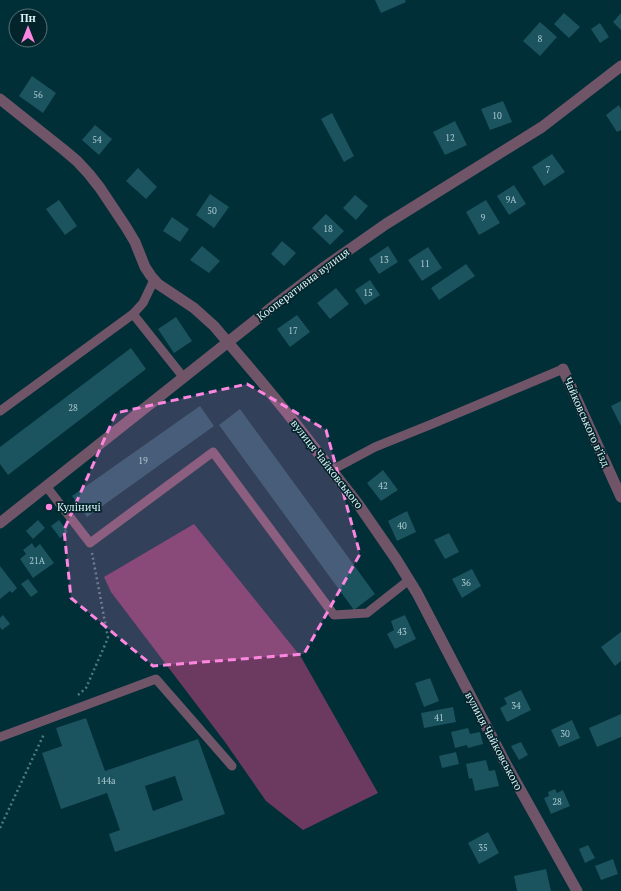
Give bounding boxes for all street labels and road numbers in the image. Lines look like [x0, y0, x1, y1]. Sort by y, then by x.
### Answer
street label: Кооперативна вулиця [254, 245, 352, 323]
street label: Чайковського в’їзд [561, 375, 613, 469]
street label: вулиця Чайковського [288, 417, 366, 511]
street label: вулиця Чайковського [462, 689, 526, 793]

